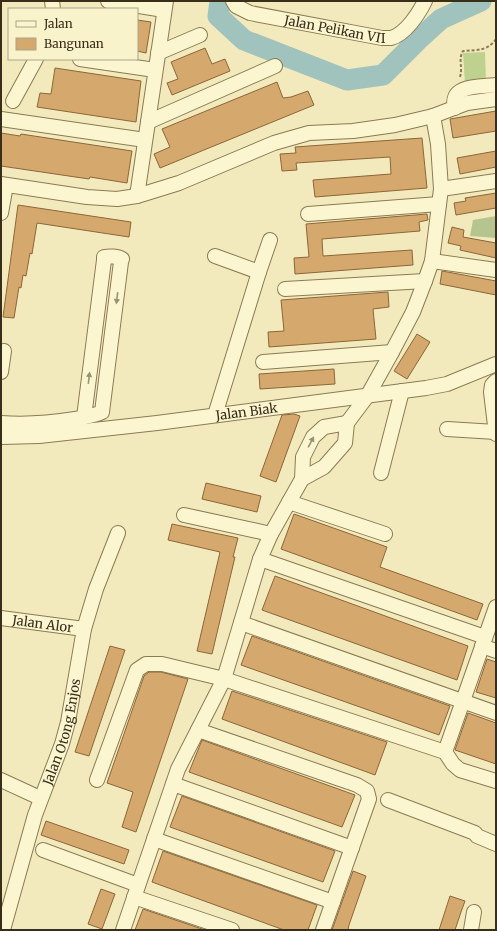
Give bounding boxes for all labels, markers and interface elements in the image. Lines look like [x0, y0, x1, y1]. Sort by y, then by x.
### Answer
legend [8, 8, 138, 60]
street label: Jalan Pelikan VII [282, 11, 386, 47]
text: Jalan [43, 16, 73, 31]
text: Bangunan [44, 36, 104, 51]
one-way arrow [114, 292, 120, 304]
one-way arrow [86, 372, 92, 384]
street label: Jalan Biak [214, 399, 279, 424]
one-way arrow [308, 436, 314, 448]
street label: Jalan Alor [10, 611, 74, 636]
street label: Jalan Otong Enjos [38, 677, 84, 789]

